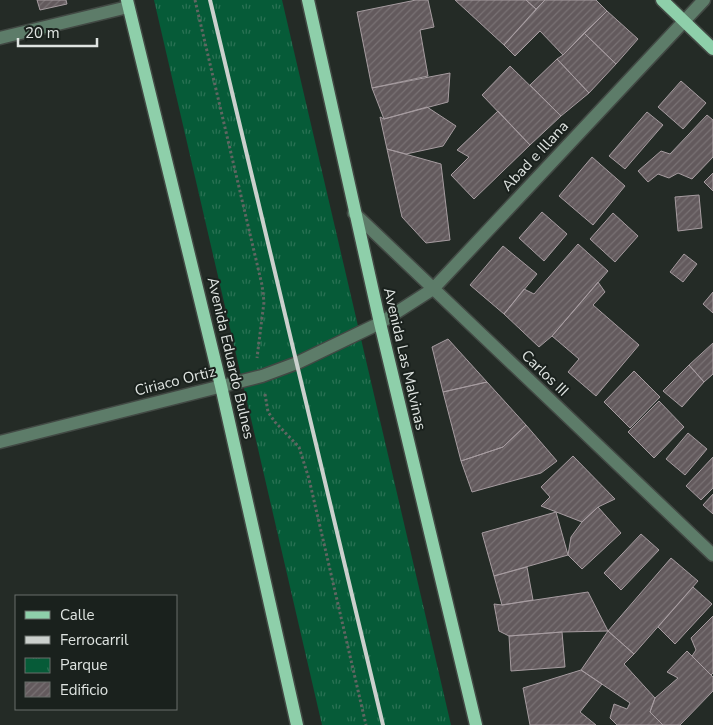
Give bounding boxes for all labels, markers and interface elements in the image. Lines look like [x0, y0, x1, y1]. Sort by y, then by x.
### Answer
scale bar [18, 15, 96, 47]
text: 20 m [25, 23, 60, 43]
street label: Abad e Illana [497, 117, 573, 195]
street label: Avenida Eduardo Bulnes [203, 275, 259, 441]
street label: Avenida Las Malvinas [379, 286, 431, 432]
street label: Carlos III [517, 345, 573, 401]
street label: Ciriaco Ortiz [133, 361, 217, 401]
legend [15, 595, 178, 710]
text: Calle [60, 605, 95, 625]
text: Ferrocarril [60, 630, 129, 650]
text: Parque [60, 655, 108, 675]
text: Edificio [60, 680, 108, 700]

